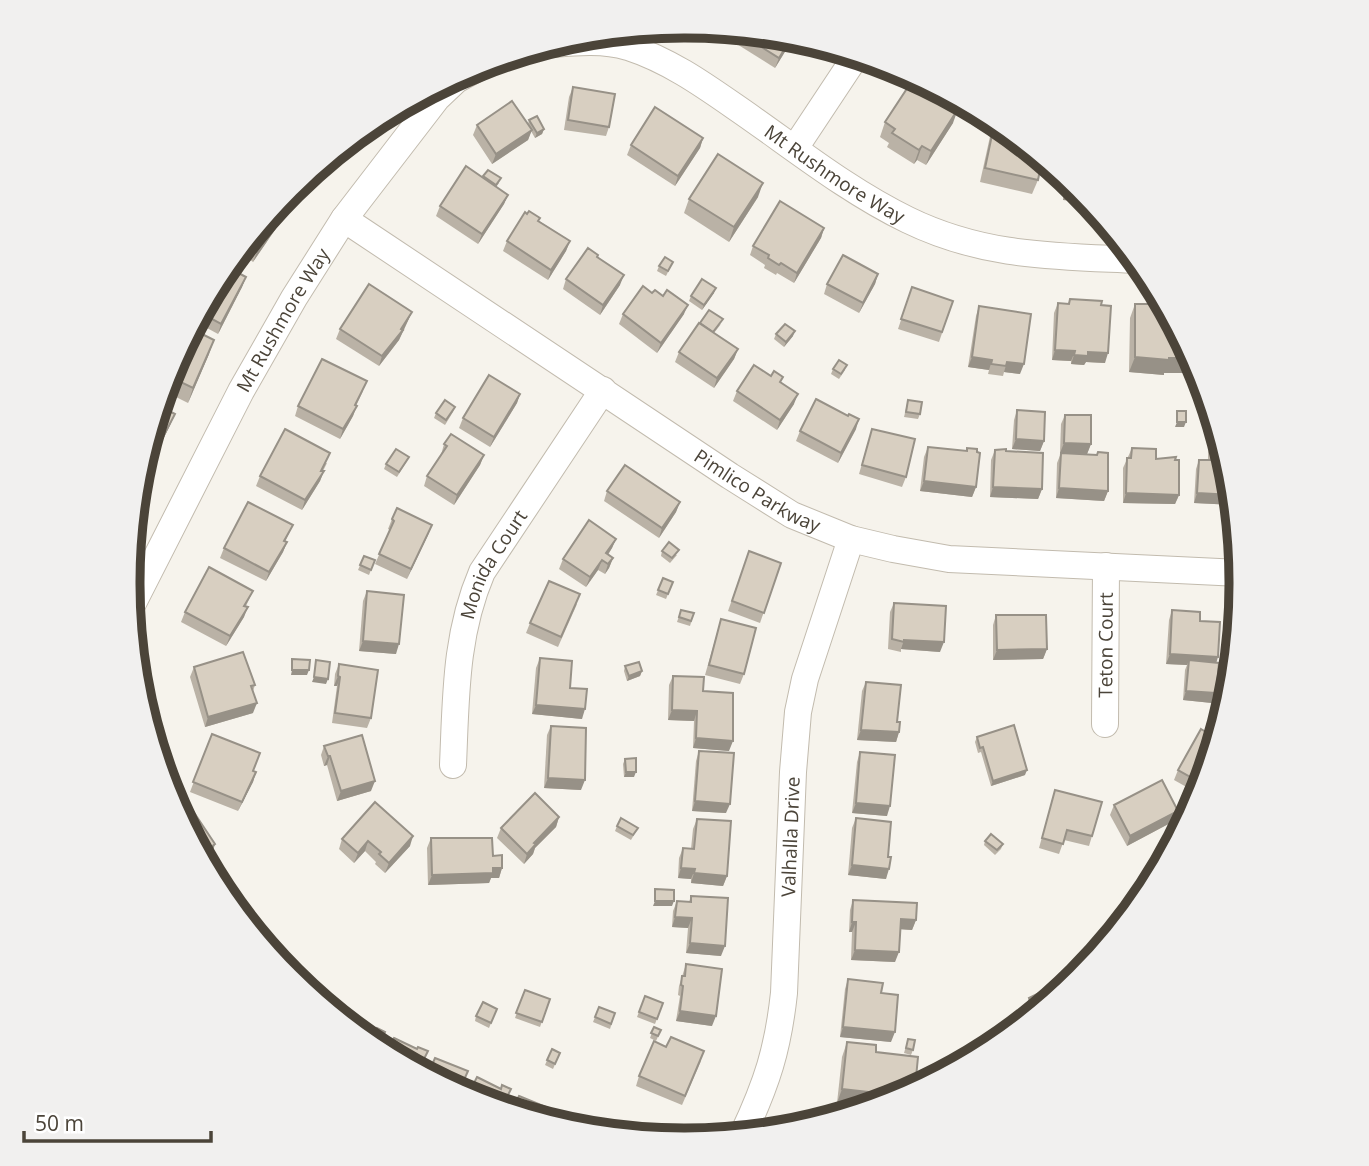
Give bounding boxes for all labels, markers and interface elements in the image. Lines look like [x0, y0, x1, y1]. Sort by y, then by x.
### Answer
street label: Mt Rushmore Way [759, 119, 910, 230]
street label: Mt Rushmore Way [230, 243, 336, 397]
street label: Pimlico Parkway [689, 443, 825, 538]
street label: Monida Court [454, 504, 533, 622]
street label: Teton Court [1092, 592, 1119, 698]
street label: Valhalla Drive [775, 776, 806, 898]
scale bar [24, 1100, 212, 1144]
text: 50 m [35, 1109, 84, 1137]

